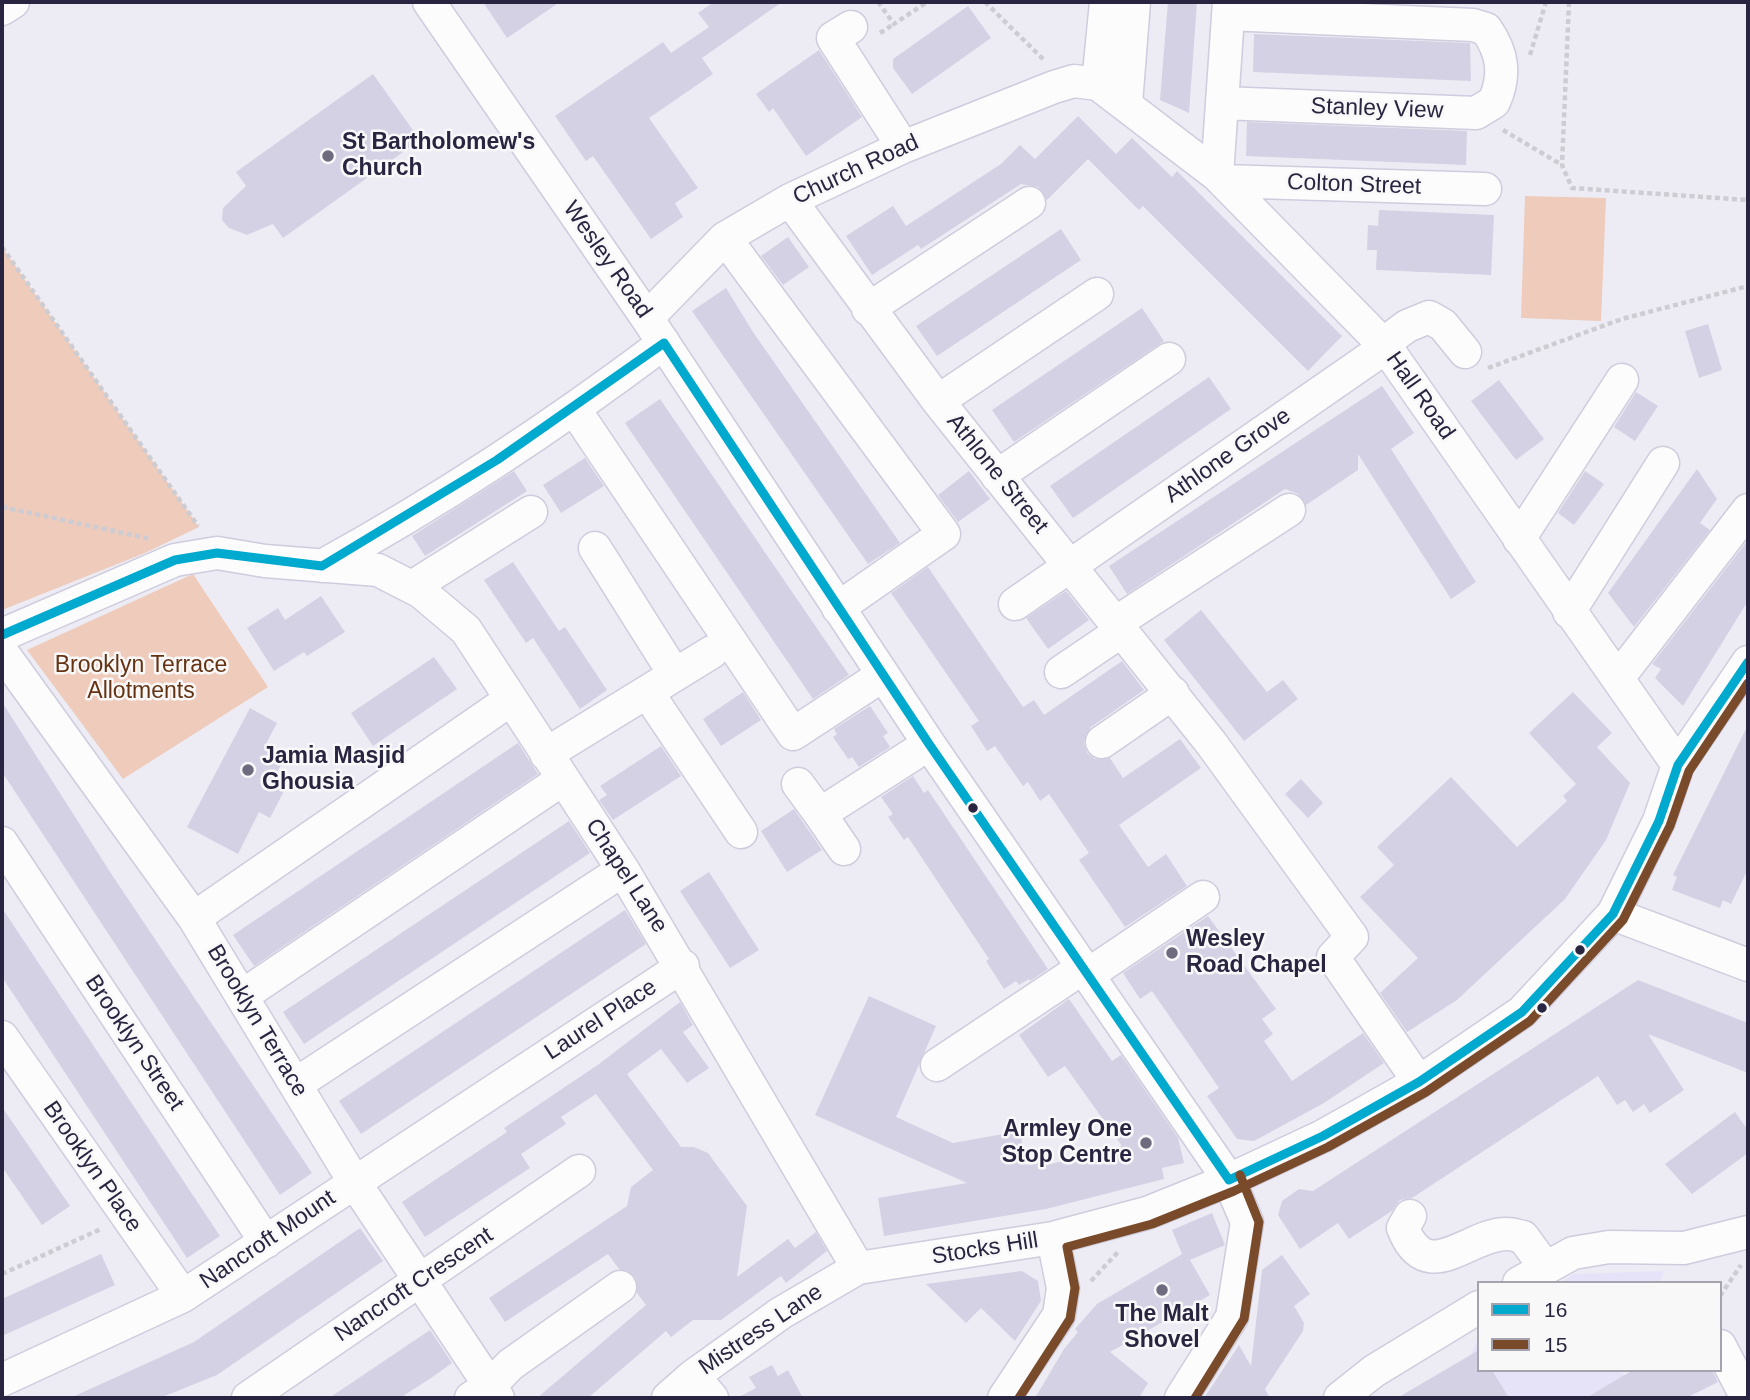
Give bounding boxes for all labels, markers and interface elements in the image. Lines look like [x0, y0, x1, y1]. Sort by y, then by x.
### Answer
street label: Stanley View [1310, 93, 1444, 125]
place label: St Bartholomew's Church [342, 129, 535, 183]
street label: Church Road [789, 129, 923, 211]
marker: St Bartholomew's Church [320, 148, 336, 164]
street label: Colton Street [1286, 169, 1422, 201]
street label: Wesley Road [557, 196, 657, 324]
street label: Hall Road [1380, 347, 1460, 445]
street label: Athlone Grove [1160, 403, 1296, 509]
street label: Athlone Street [940, 409, 1054, 539]
park label: Brooklyn Terrace Allotments [55, 652, 227, 706]
place label: Jamia Masjid Ghousia [262, 743, 405, 797]
marker: Jamia Masjid Ghousia [240, 762, 256, 778]
unlabelled marker [966, 801, 980, 815]
street label: Chapel Lane [579, 814, 673, 938]
place label: Wesley Road Chapel [1186, 926, 1327, 980]
street label: Brooklyn Terrace [201, 940, 313, 1102]
unlabelled marker [1573, 943, 1587, 957]
marker: Wesley Road Chapel [1164, 945, 1180, 961]
street label: Brooklyn Street [79, 970, 189, 1116]
street label: Laurel Place [540, 974, 662, 1066]
unlabelled marker [1535, 1001, 1549, 1015]
street label: Brooklyn Place [37, 1096, 147, 1238]
place label: Armley One Stop Centre [1002, 1116, 1132, 1170]
marker: Armley One Stop Centre [1138, 1135, 1154, 1151]
street label: Nancroft Mount [195, 1185, 341, 1295]
street label: Nancroft Crescent [329, 1222, 499, 1348]
street label: Stocks Hill [930, 1227, 1040, 1271]
street label: Mistress Lane [694, 1279, 828, 1381]
legend [1477, 1281, 1722, 1372]
marker: The Malt Shovel [1154, 1282, 1170, 1298]
text: 16 [1544, 1298, 1567, 1321]
place label: The Malt Shovel [1115, 1301, 1209, 1355]
text: 15 [1544, 1333, 1567, 1356]

